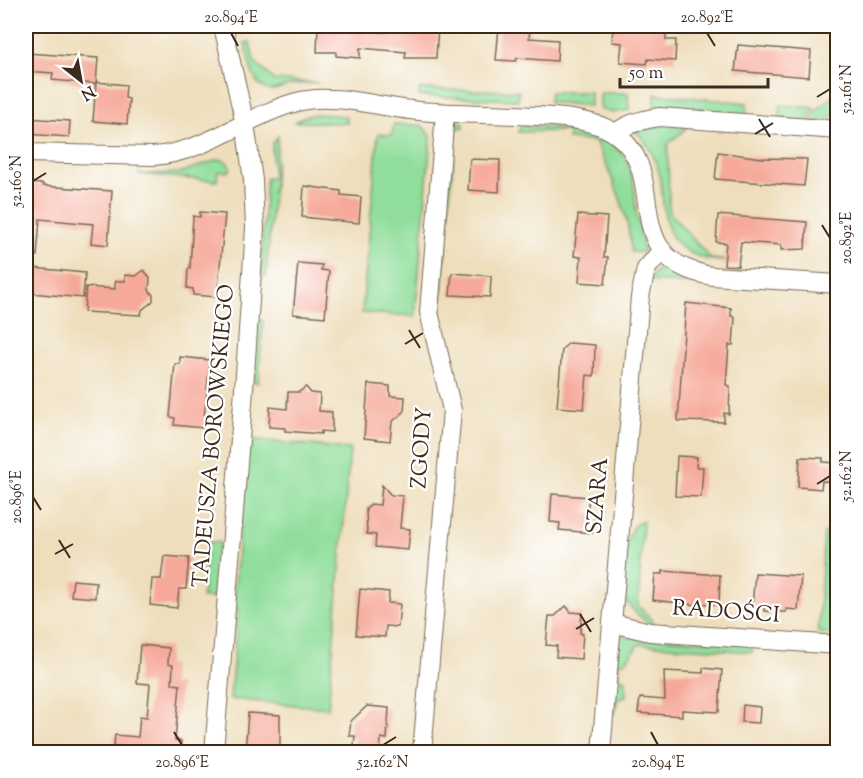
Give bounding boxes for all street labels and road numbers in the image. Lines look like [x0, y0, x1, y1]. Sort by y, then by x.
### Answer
street label: TADEUSZA BOROWSKIEGO [186, 283, 244, 589]
street label: ZGODY [404, 406, 442, 490]
street label: SZARA [580, 456, 618, 536]
street label: RADOŚCI [671, 592, 781, 633]

